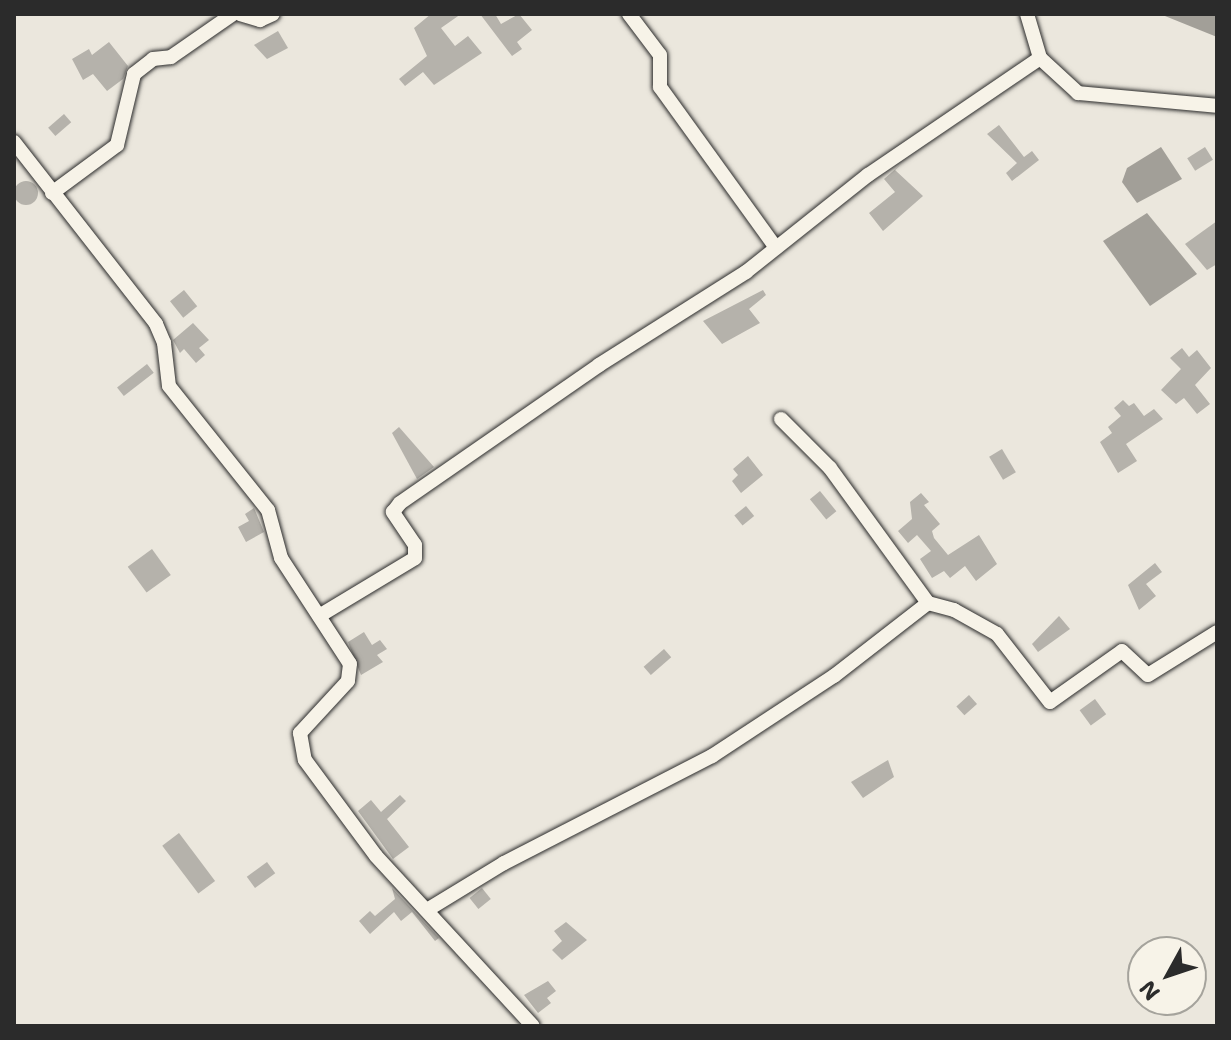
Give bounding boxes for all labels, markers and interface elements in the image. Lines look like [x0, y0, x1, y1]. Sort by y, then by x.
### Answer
north arrow [1127, 936, 1207, 1016]
text: N [1133, 974, 1166, 1006]

